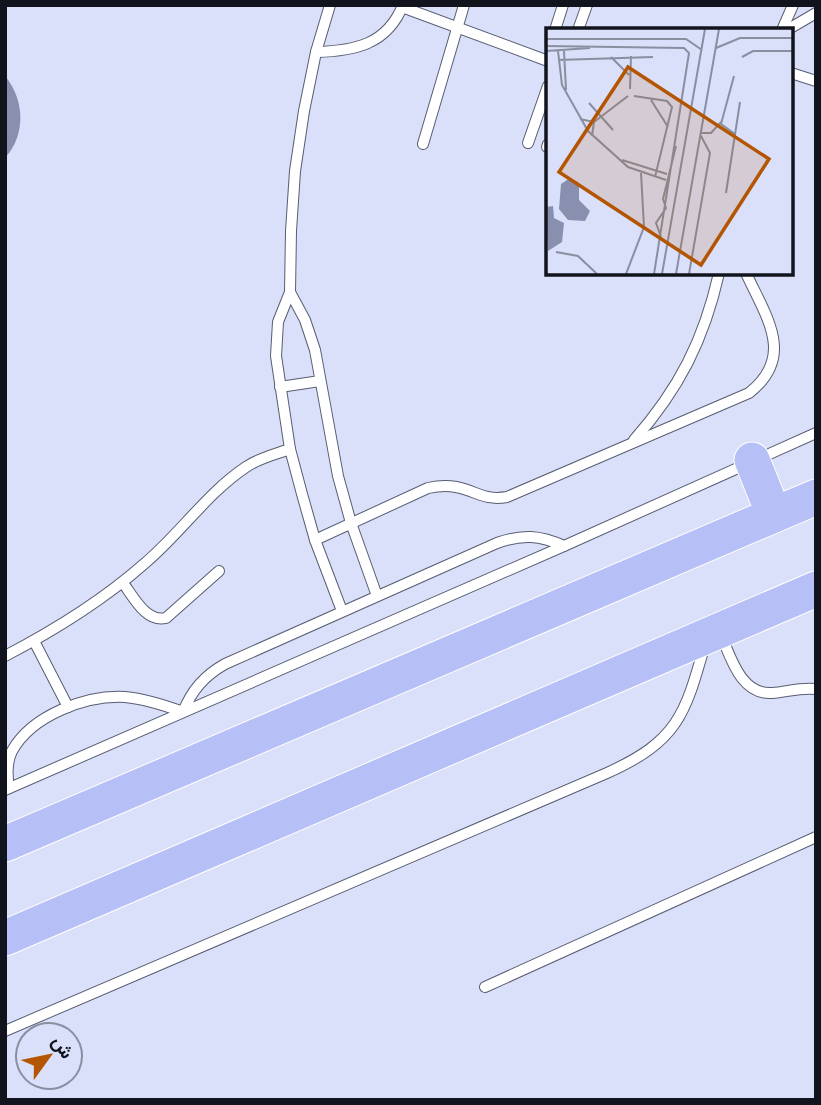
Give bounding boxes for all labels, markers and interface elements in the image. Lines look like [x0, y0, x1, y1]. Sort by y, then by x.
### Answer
inset map [546, 28, 793, 275]
north arrow [14, 1021, 84, 1091]
text: ش [43, 1031, 80, 1066]

